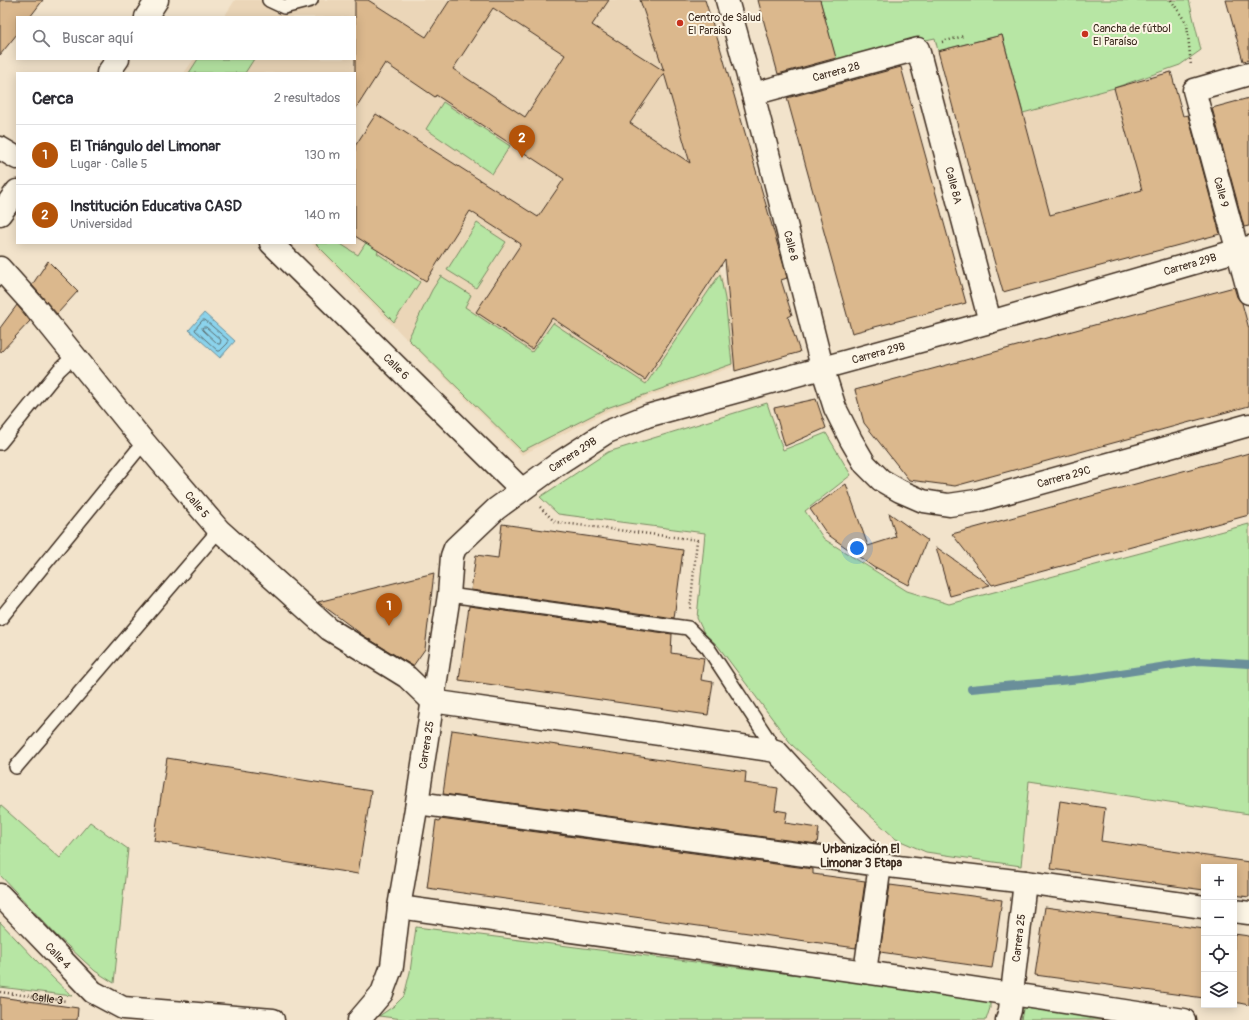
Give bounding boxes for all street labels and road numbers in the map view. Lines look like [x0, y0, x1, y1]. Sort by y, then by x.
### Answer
street label: Carrera 28 [811, 59, 861, 84]
street label: Calle 8A [942, 166, 965, 205]
street label: Calle 9 [1211, 176, 1232, 209]
street label: Calle 8 [781, 229, 801, 263]
street label: Carrera 29B [1162, 251, 1218, 278]
street label: Carrera 29B [850, 340, 906, 367]
street label: Calle 6 [380, 351, 412, 382]
street label: Carrera 29B [546, 434, 599, 475]
street label: Carrera 29C [1036, 463, 1092, 491]
street label: Calle 5 [182, 489, 212, 521]
street label: Carrera 25 [416, 720, 437, 770]
street label: Carrera 25 [1010, 913, 1028, 963]
street label: Calle 4 [42, 940, 74, 972]
street label: Calle 3 [31, 990, 64, 1007]

